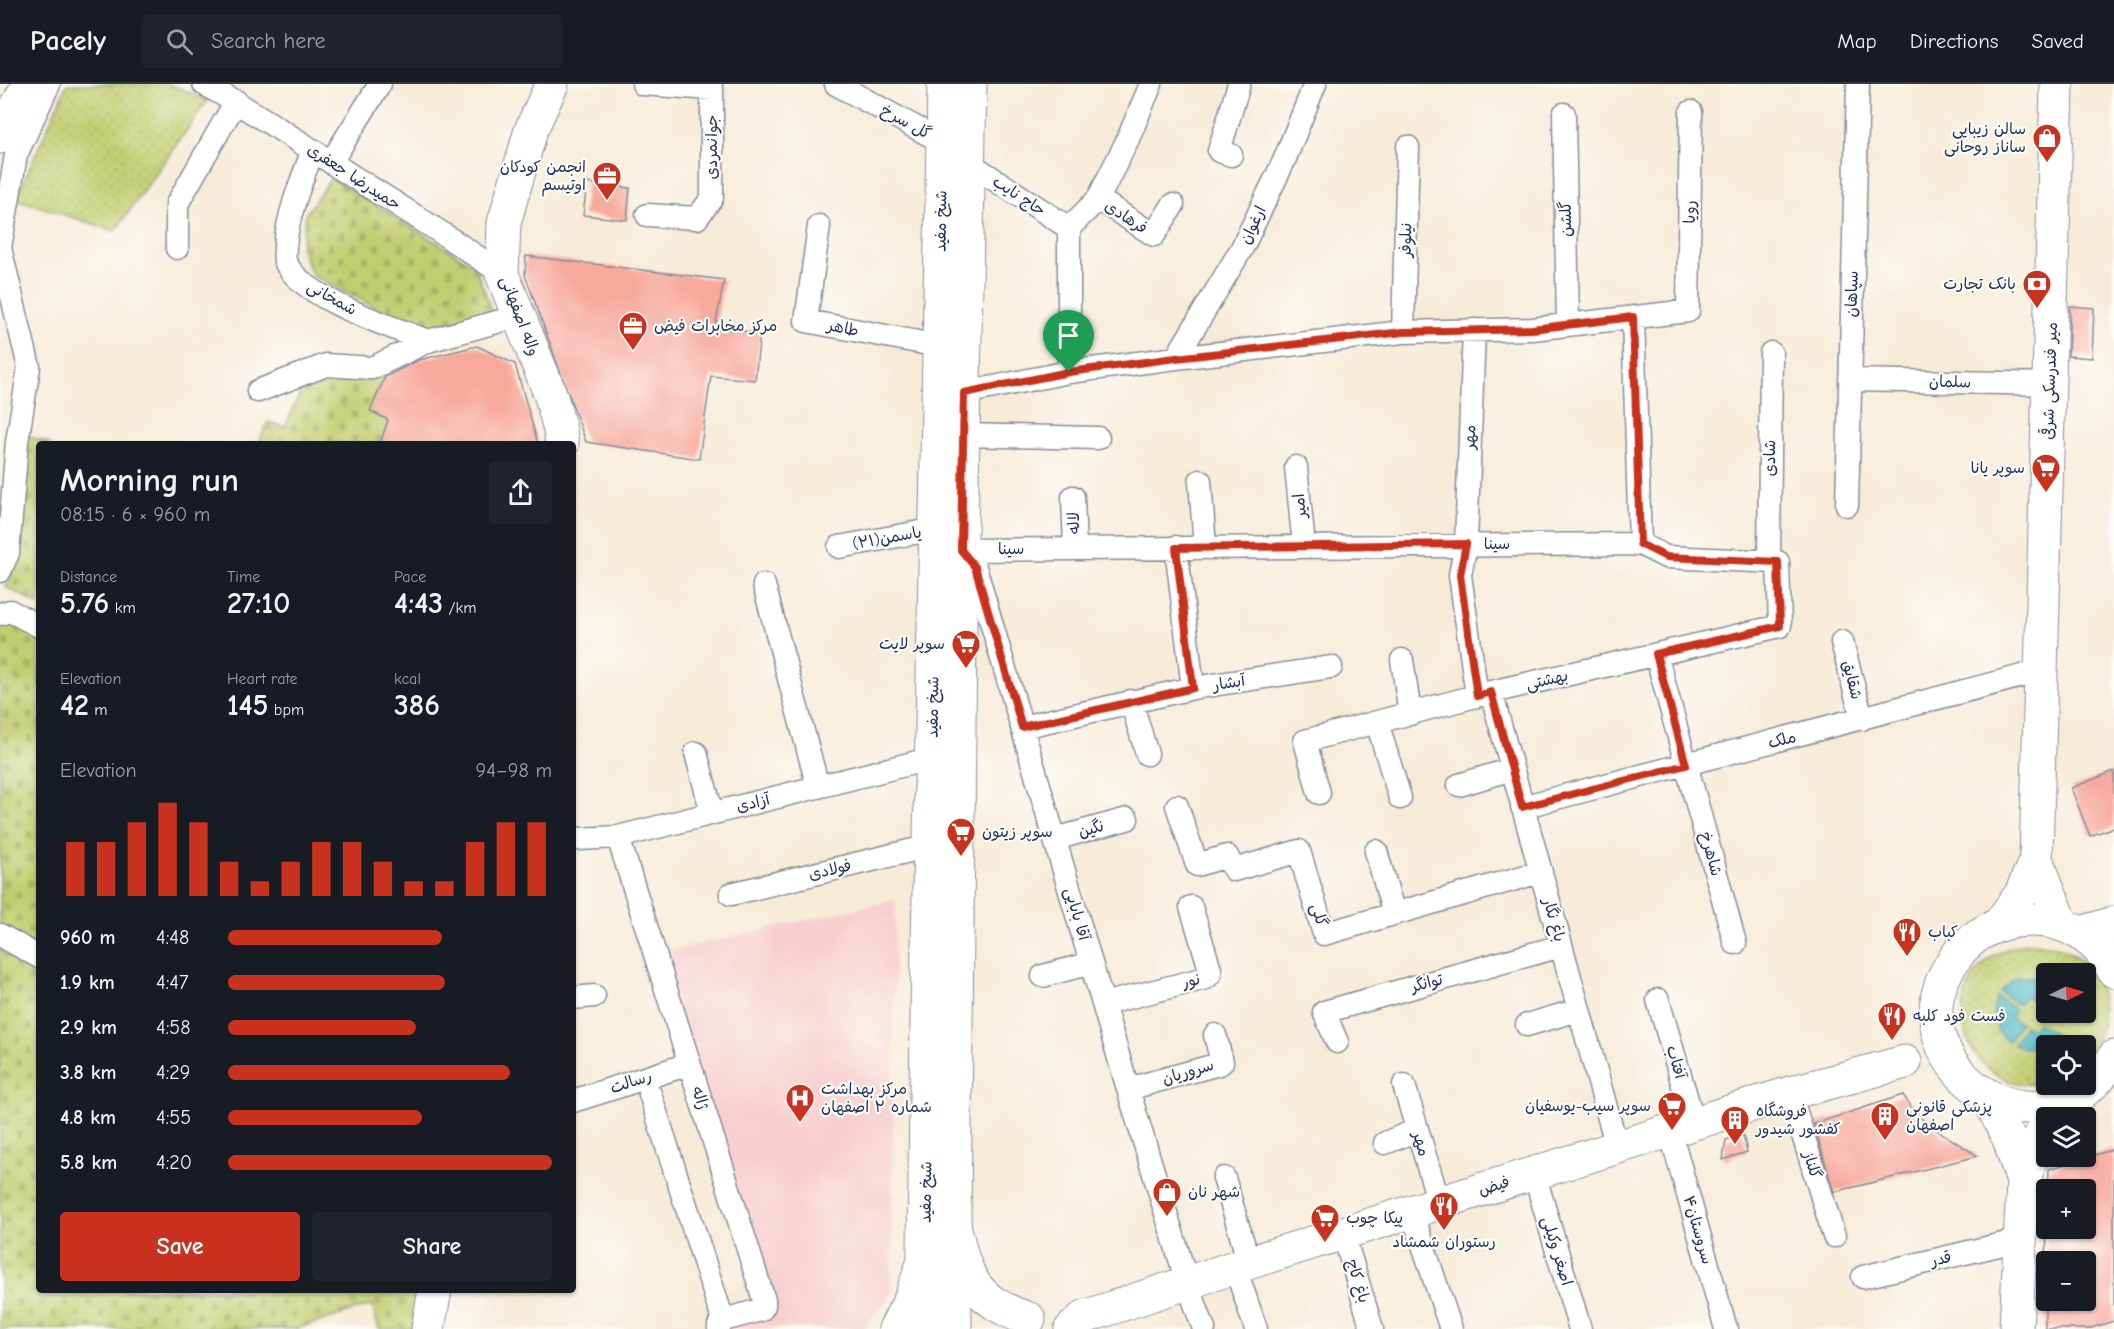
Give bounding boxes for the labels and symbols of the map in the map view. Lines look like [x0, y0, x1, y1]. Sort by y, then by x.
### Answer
street label: گل سرخ [877, 100, 935, 144]
street label: جوانمردی [703, 114, 722, 180]
place label: سالن زیبایی ساناز روحانی [1944, 120, 2026, 157]
shop icon: سالن زیبایی ساناز روحانی [2031, 122, 2063, 164]
street label: حمیدرضا جعفری [304, 140, 404, 214]
place label: انجمن کودکان اوتیسم [500, 158, 586, 197]
office icon: انجمن کودکان اوتیسم [591, 160, 623, 202]
street label: حاج نایب [989, 172, 1049, 221]
street label: شیخ مفید [931, 190, 952, 252]
street label: فرهادی [1101, 197, 1151, 237]
street label: رویا [1681, 200, 1699, 224]
street label: گلشن [1556, 201, 1575, 237]
street label: ارغوان [1236, 203, 1271, 247]
street label: نیلوفر [1397, 222, 1416, 260]
bank icon: بانک تجارت [2021, 268, 2053, 310]
street label: سپاهان [1842, 270, 1863, 318]
street label: واله اصفهانی [496, 274, 543, 359]
place label: بانک تجارت [1943, 275, 2016, 293]
street label: شمخانی [304, 277, 360, 320]
office icon: مرکز مخابرات فیض [617, 310, 649, 352]
pin [1043, 310, 1094, 372]
street label: طاهر [824, 316, 860, 340]
place label: مرکز مخابرات فیض [654, 317, 777, 335]
street label: میر فندرسکی شرقی [2037, 322, 2062, 440]
street label: سلمان [1929, 373, 1971, 391]
street label: مهر [1461, 424, 1479, 452]
street label: شادی [1761, 440, 1779, 476]
supermarket icon: سوپر یانا [2030, 452, 2062, 494]
place label: سوپر یانا [1970, 459, 2025, 478]
street label: امیر [1290, 493, 1310, 521]
street label: لاله [1065, 511, 1083, 535]
street label: یاسمن(۲۱) [851, 523, 923, 553]
street label: سینا [1484, 535, 1510, 553]
street label: سینا [998, 540, 1024, 558]
supermarket icon: سوپر لایت [950, 628, 982, 670]
place label: سوپر لایت [879, 635, 945, 654]
street label: شقایق [1838, 659, 1866, 701]
street label: بهشتی [1524, 666, 1570, 695]
street label: آبشار [1210, 671, 1247, 695]
street label: شیخ مفید [923, 676, 944, 738]
street label: ملک [1766, 728, 1798, 752]
street label: آزادی [734, 790, 773, 816]
supermarket icon: سوپر زیتون [945, 816, 977, 858]
street label: نگین [1076, 816, 1106, 841]
place label: سوپر زیتون [982, 823, 1053, 842]
street label: شاهرخ [1696, 830, 1726, 878]
street label: فولادی [807, 856, 853, 885]
street label: آقا بابایی [1060, 886, 1093, 944]
street label: باغ نگار [1537, 895, 1570, 944]
street label: گلی [1306, 901, 1332, 929]
restaurant icon: کباب [1891, 916, 1923, 958]
place label: کباب [1928, 923, 1958, 941]
north arrow [2036, 963, 2096, 1023]
street label: توانگر [1407, 969, 1445, 997]
street label: نور [1179, 970, 1203, 993]
restaurant icon: فست فود کلبه [1876, 1000, 1908, 1042]
place label: فست فود کلبه [1913, 1007, 2006, 1026]
street label: آفتاب [1663, 1043, 1690, 1082]
street label: سروریان [1160, 1056, 1216, 1088]
street label: رسالت [608, 1067, 654, 1097]
place label: مرکز بهداشت شماره ۲ اصفهان [821, 1080, 932, 1116]
hospital icon: مرکز بهداشت شماره ۲ اصفهان [784, 1082, 816, 1124]
street label: ژاله [688, 1084, 712, 1112]
supermarket icon: سوپر سیب-یوسفیان [1656, 1090, 1688, 1132]
place label: سوپر سیب-یوسفیان [1525, 1097, 1651, 1116]
place label: پزشکی قانونی اصفهان [1906, 1098, 1992, 1134]
building icon: پزشکی قانونی اصفهان [1869, 1100, 1901, 1142]
place label: فروشگاه کفشور شیدور [1754, 1101, 1841, 1139]
building icon: فروشگاه کفشور شیدور [1719, 1104, 1751, 1146]
street label: مهر [1408, 1128, 1433, 1158]
street label: گلناز [1799, 1147, 1826, 1181]
street label: شیخ مفید [916, 1161, 937, 1223]
street label: فیض [1476, 1173, 1512, 1199]
shop icon: شهر نان [1151, 1176, 1183, 1218]
place label: شهر نان [1188, 1183, 1240, 1201]
restaurant icon: رستوران شمشاد [1428, 1190, 1460, 1232]
street label: سروستان۴ [1680, 1194, 1716, 1266]
supermarket icon: پیکا چوب [1309, 1202, 1341, 1244]
place label: پیکا چوب [1346, 1209, 1403, 1228]
street label: اصغر وکیلی [1537, 1214, 1576, 1288]
place label: رستوران شمشاد [1392, 1233, 1496, 1252]
street label: قدر [1927, 1248, 1953, 1271]
street label: باغ کاج [1341, 1257, 1373, 1306]

